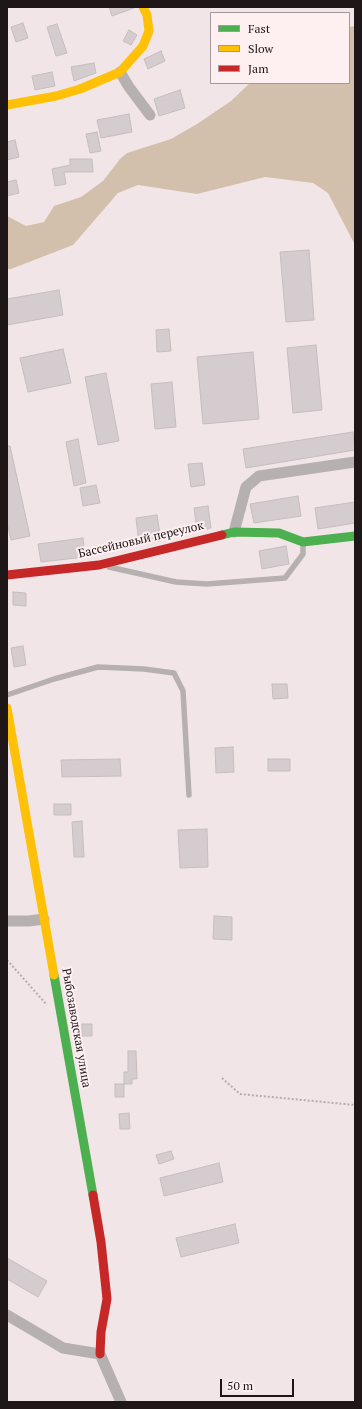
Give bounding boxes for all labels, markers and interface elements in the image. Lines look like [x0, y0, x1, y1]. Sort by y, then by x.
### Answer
legend [210, 12, 350, 84]
text: Fast [248, 21, 270, 36]
text: Slow [248, 41, 273, 56]
text: Jam [248, 61, 269, 76]
street label: Бассейновый переулок [77, 519, 205, 561]
street label: Рыбозаводская улица [58, 967, 94, 1089]
scale bar [222, 1371, 296, 1397]
text: 50 m [227, 1378, 253, 1393]

